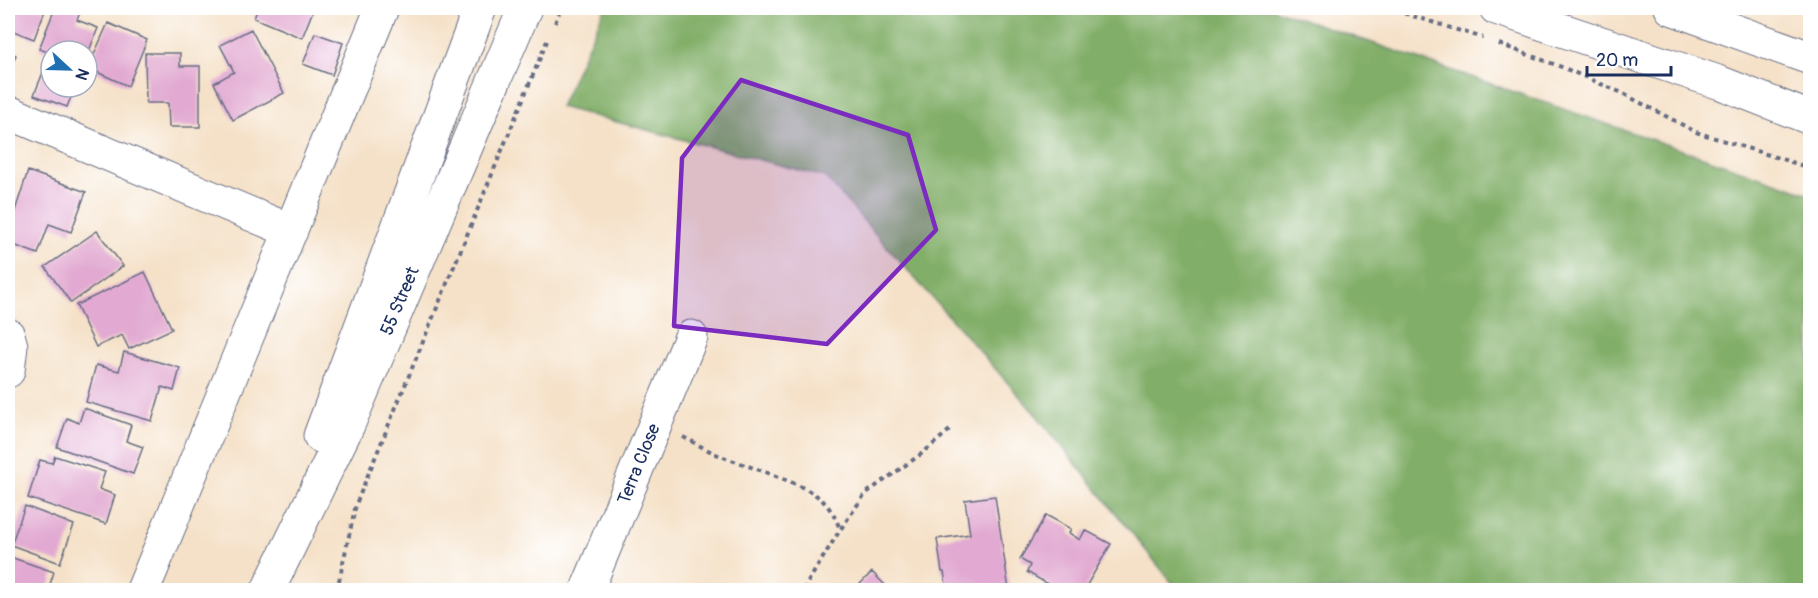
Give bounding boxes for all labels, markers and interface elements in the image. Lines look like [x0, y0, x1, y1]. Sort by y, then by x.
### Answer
north arrow [39, 39, 99, 99]
scale bar [1587, 39, 1671, 77]
text: 20 m [1596, 49, 1638, 72]
text: N [71, 65, 93, 83]
street label: 55 Street [375, 263, 425, 339]
street label: Terra Close [612, 420, 666, 508]

